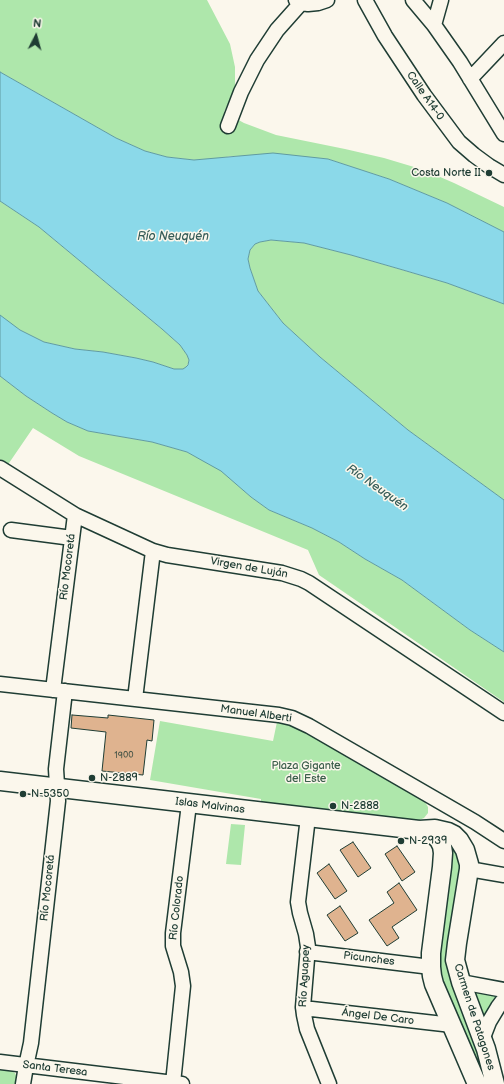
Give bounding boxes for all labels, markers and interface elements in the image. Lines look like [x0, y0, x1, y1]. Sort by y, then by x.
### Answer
north arrow [16, 16, 56, 56]
text: N [33, 17, 42, 30]
street label: Calle A14-0 [403, 69, 447, 123]
place label: Costa Norte II [411, 166, 481, 180]
marker: Costa Norte II [484, 168, 494, 178]
water label: Río Neuquén [137, 230, 209, 244]
water label: Río Neuquén [343, 462, 411, 514]
street label: Río Mocoretá [57, 533, 79, 601]
street label: Virgen de Luján [209, 555, 289, 581]
street label: Manuel Alberti [219, 702, 293, 726]
house number: 1900 [114, 751, 134, 761]
park label: Plaza Gigante del Este [271, 759, 341, 785]
place label: N-2889 [100, 771, 138, 785]
marker: N-2889 [87, 773, 97, 783]
place label: N-5350 [31, 787, 69, 801]
marker: N-5350 [18, 789, 28, 799]
street label: Islas Malvinas [175, 795, 245, 817]
place label: N-2888 [341, 799, 379, 813]
marker: N-2888 [328, 801, 338, 811]
place label: N-2939 [409, 834, 447, 848]
marker: N-2939 [396, 836, 406, 846]
street label: Río Mocoretá [38, 854, 58, 922]
street label: Río Colorado [167, 875, 187, 941]
street label: Río Aguapey [297, 944, 313, 1008]
street label: Picunches [343, 949, 395, 969]
street label: Carmen de Patagones [451, 962, 497, 1072]
street label: Ángel De Caro [341, 1006, 415, 1028]
street label: Santa Teresa [22, 1058, 88, 1080]

